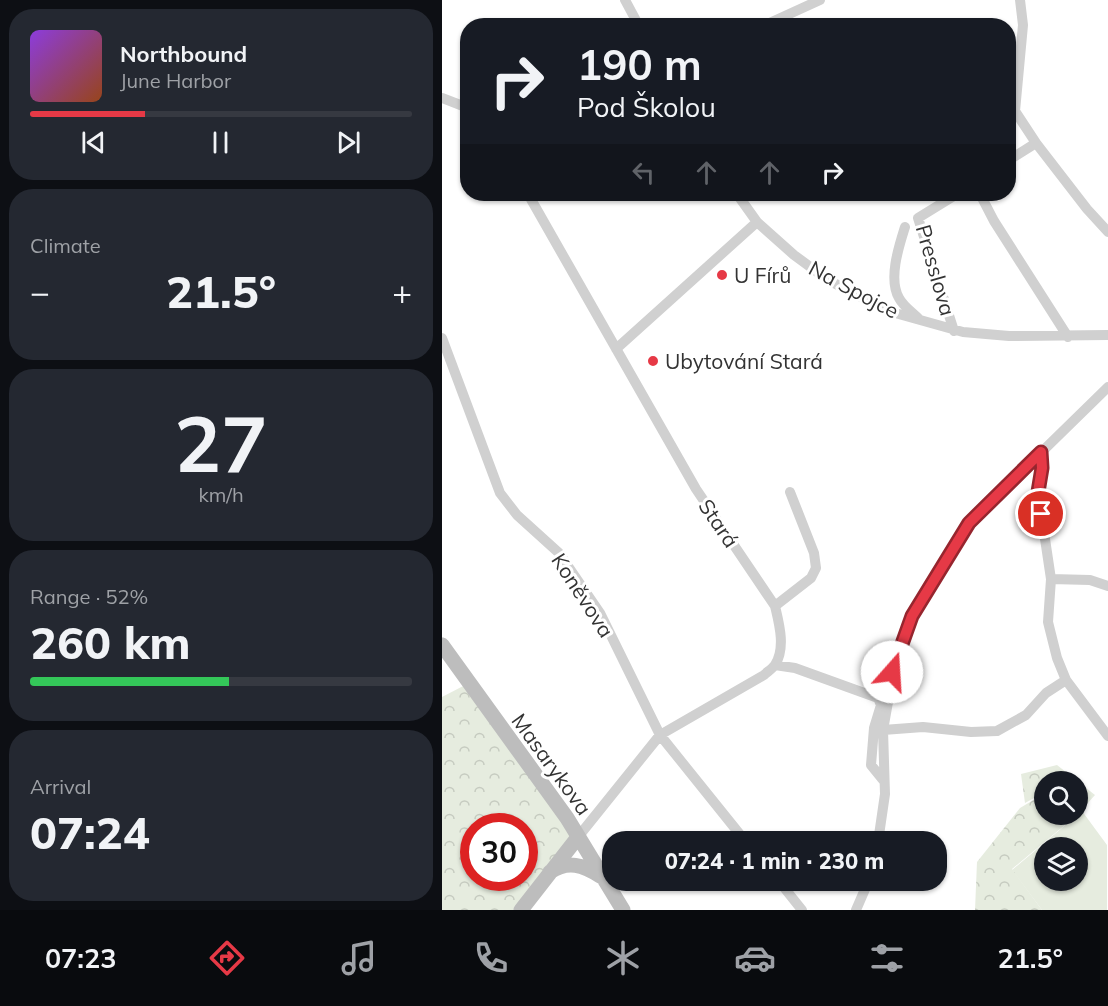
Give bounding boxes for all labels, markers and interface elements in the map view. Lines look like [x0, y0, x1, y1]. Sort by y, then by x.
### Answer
text: 190 m [577, 38, 702, 91]
text: Northbound [120, 40, 247, 68]
icon: right [478, 42, 556, 120]
text: June Harbor [120, 68, 231, 93]
text: Pod Školou [577, 90, 716, 124]
icon: previous [77, 126, 110, 159]
icon: pause [204, 126, 237, 159]
icon: next [332, 126, 365, 159]
icon: left [627, 156, 660, 189]
icon: ahead [690, 156, 723, 189]
icon: ahead [753, 156, 786, 189]
icon: right [816, 156, 849, 189]
street label: Presslova [911, 221, 961, 319]
text: Climate [30, 233, 101, 258]
street label: Na Spojce [805, 255, 903, 323]
place label: U Fírů [734, 262, 791, 288]
text: 21.5° [166, 263, 276, 319]
marker: U Fírů [715, 268, 729, 282]
text: − [30, 271, 50, 312]
text: + [392, 271, 412, 312]
place label: Ubytování Stará [665, 348, 823, 374]
marker: Ubytování Stará [646, 354, 660, 368]
text: 27 [174, 394, 268, 492]
text: km/h [198, 482, 244, 507]
pin [1015, 488, 1066, 539]
street label: Stará [693, 494, 745, 552]
icon: arrive [1024, 497, 1057, 530]
street label: Koněvova [546, 548, 620, 642]
text: Range · 52% [30, 584, 148, 609]
text: 260 km [30, 614, 191, 670]
position arrow [860, 640, 924, 704]
street label: Masarykova [507, 708, 597, 820]
map controls [1034, 771, 1088, 891]
button: search [1034, 771, 1088, 825]
text: Arrival [30, 774, 91, 799]
text: 07:24 [30, 804, 150, 860]
speed limit sign: 30 [460, 813, 538, 891]
button: layers [1034, 837, 1088, 891]
text: 07:24 · 1 min · 230 m [665, 847, 884, 875]
icon: directions [206, 937, 248, 979]
icon: music [338, 937, 380, 979]
icon: phone [470, 937, 512, 979]
icon: climate [602, 937, 644, 979]
icon: car [734, 937, 776, 979]
icon: filters [866, 937, 908, 979]
text: 07:23 [45, 941, 116, 975]
text: 21.5° [997, 941, 1063, 975]

